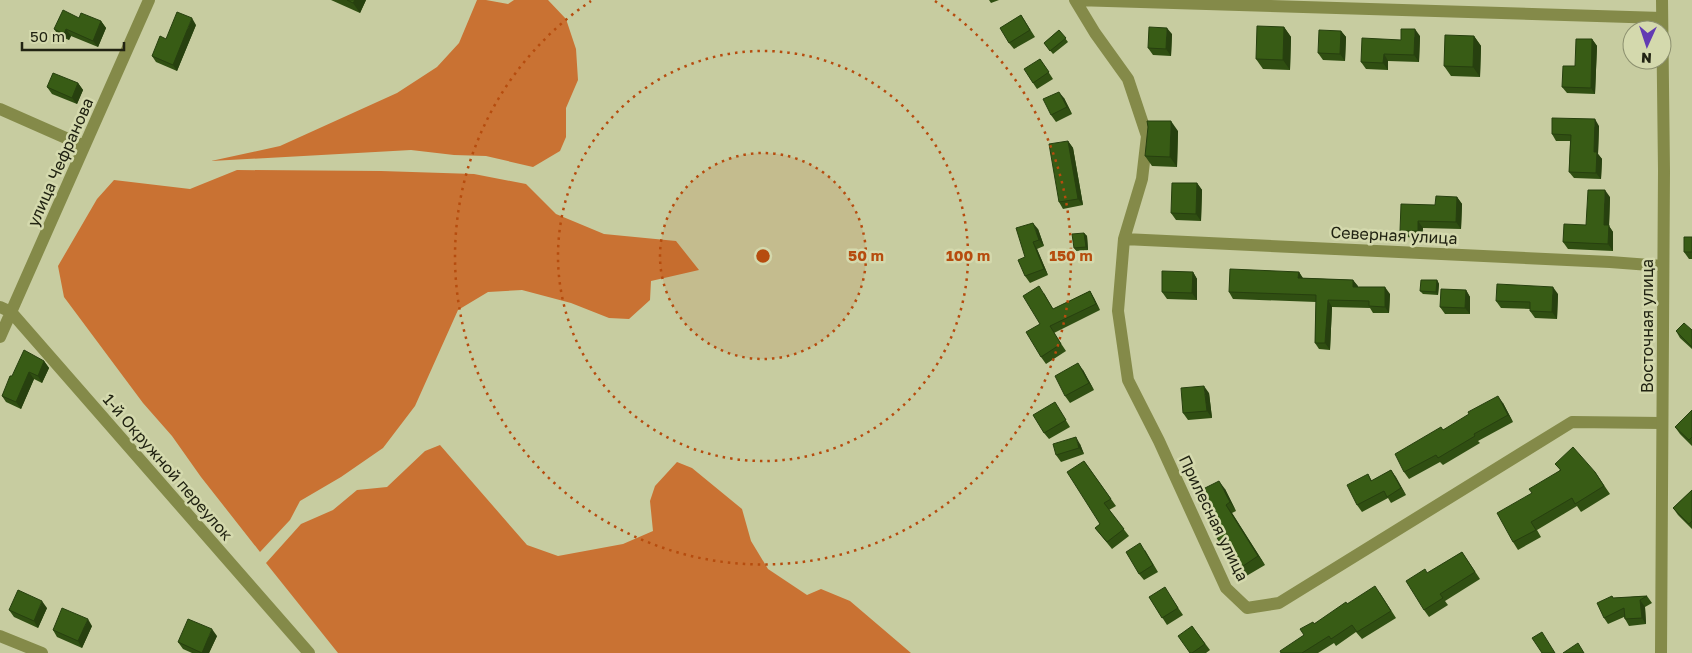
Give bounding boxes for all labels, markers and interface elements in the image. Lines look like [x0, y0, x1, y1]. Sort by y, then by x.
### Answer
scale bar [22, 20, 125, 52]
north arrow [1622, 20, 1672, 70]
text: 50 m [30, 27, 65, 45]
text: N [1641, 50, 1652, 67]
street label: улица Чефранова [23, 94, 97, 230]
street label: Северная улица [1330, 222, 1458, 248]
text: 50 m [848, 246, 884, 264]
text: 100 m [946, 246, 990, 264]
text: 150 m [1049, 246, 1093, 264]
centre of rings [754, 247, 772, 265]
street label: Восточная улица [1637, 259, 1657, 393]
street label: 1-й Окружной переулок [99, 390, 237, 544]
street label: Прилесная улица [1175, 452, 1253, 584]

